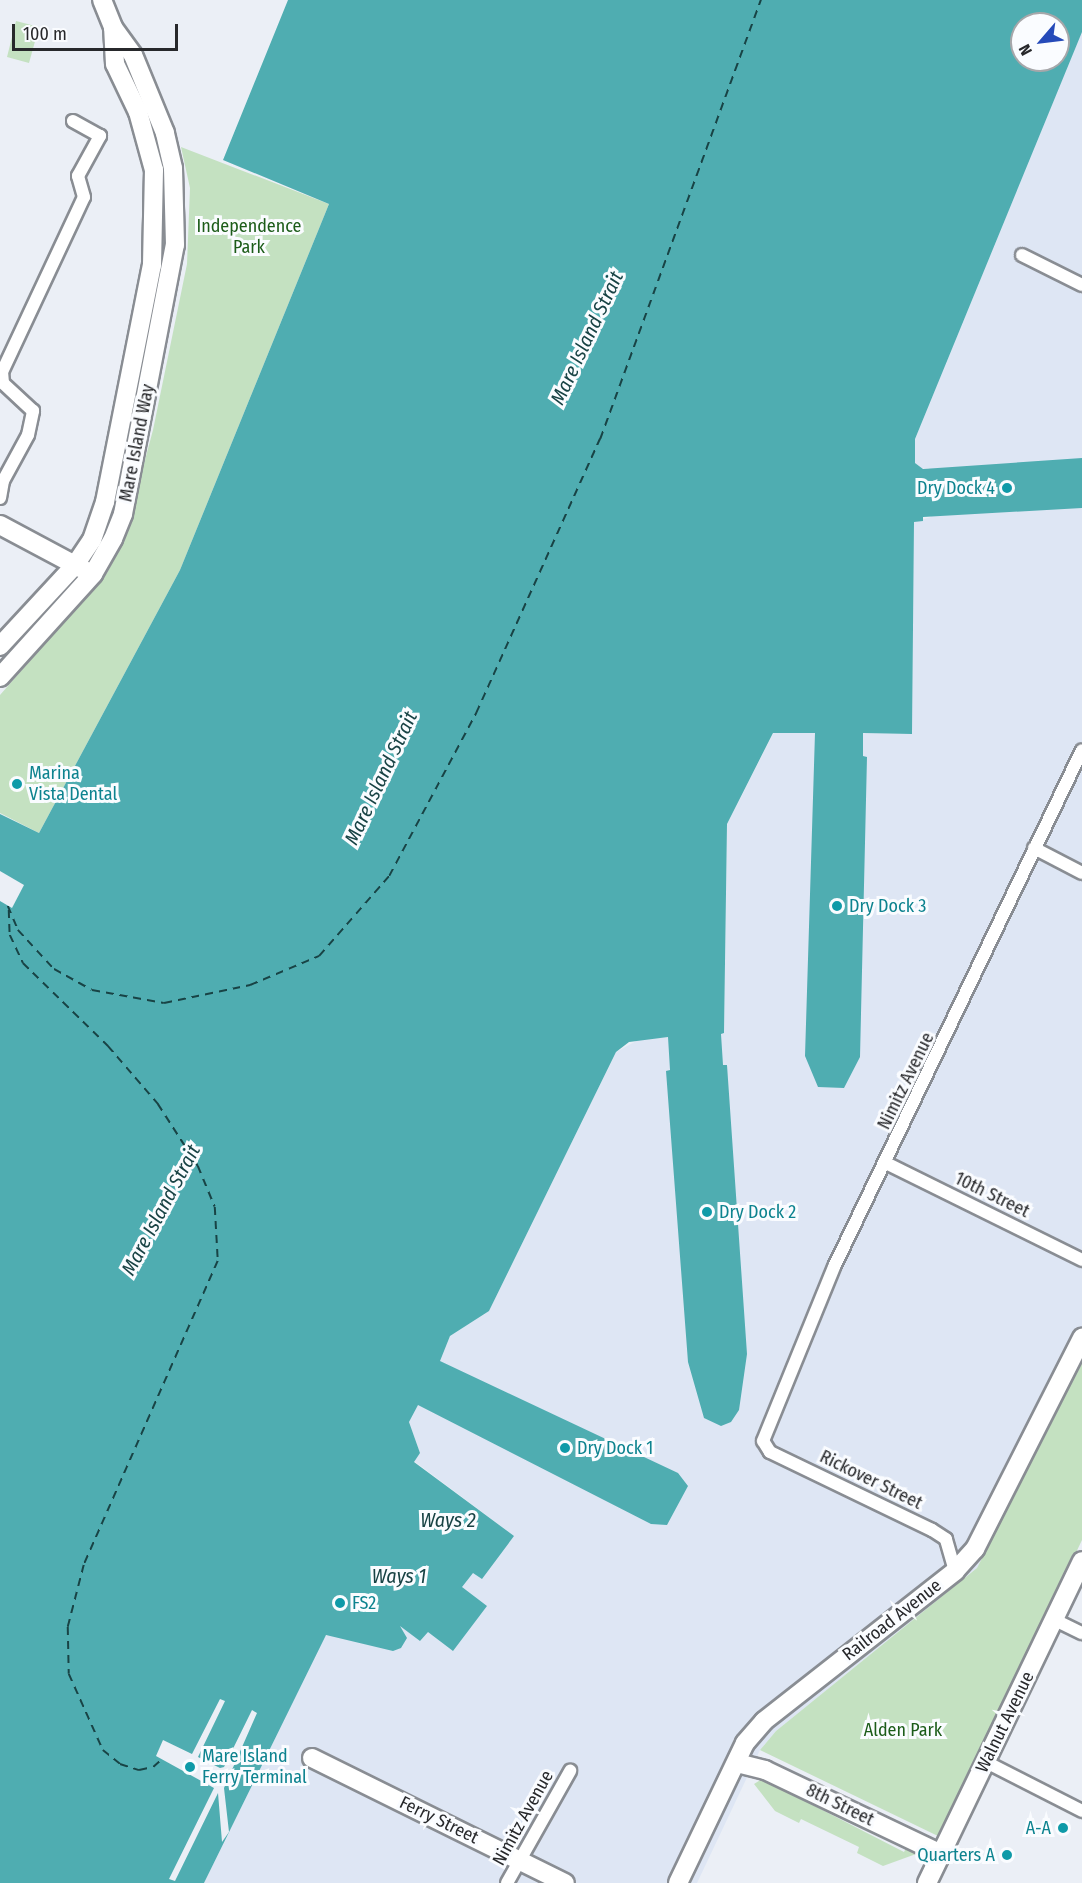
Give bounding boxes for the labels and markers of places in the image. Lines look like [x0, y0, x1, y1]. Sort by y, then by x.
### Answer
place label: Dry Dock 4 [917, 477, 995, 499]
marker: Dry Dock 4 [1000, 481, 1014, 495]
place label: Marina Vista Dental [29, 763, 117, 806]
marker: Marina Vista Dental [10, 777, 24, 791]
place label: Dry Dock 3 [849, 895, 926, 917]
marker: Dry Dock 3 [830, 899, 844, 913]
place label: Dry Dock 2 [719, 1201, 796, 1223]
marker: Dry Dock 2 [700, 1205, 714, 1219]
place label: Dry Dock 1 [577, 1437, 653, 1459]
marker: Dry Dock 1 [558, 1441, 572, 1455]
place label: FS2 [352, 1592, 376, 1614]
marker: FS2 [333, 1596, 347, 1610]
place label: Mare Island Ferry Terminal [202, 1746, 307, 1788]
marker: Mare Island Ferry Terminal [183, 1760, 197, 1774]
place label: A-A [1026, 1817, 1051, 1839]
marker: A-A [1056, 1821, 1070, 1835]
place label: Quarters A [917, 1844, 995, 1866]
marker: Quarters A [1000, 1848, 1014, 1862]

